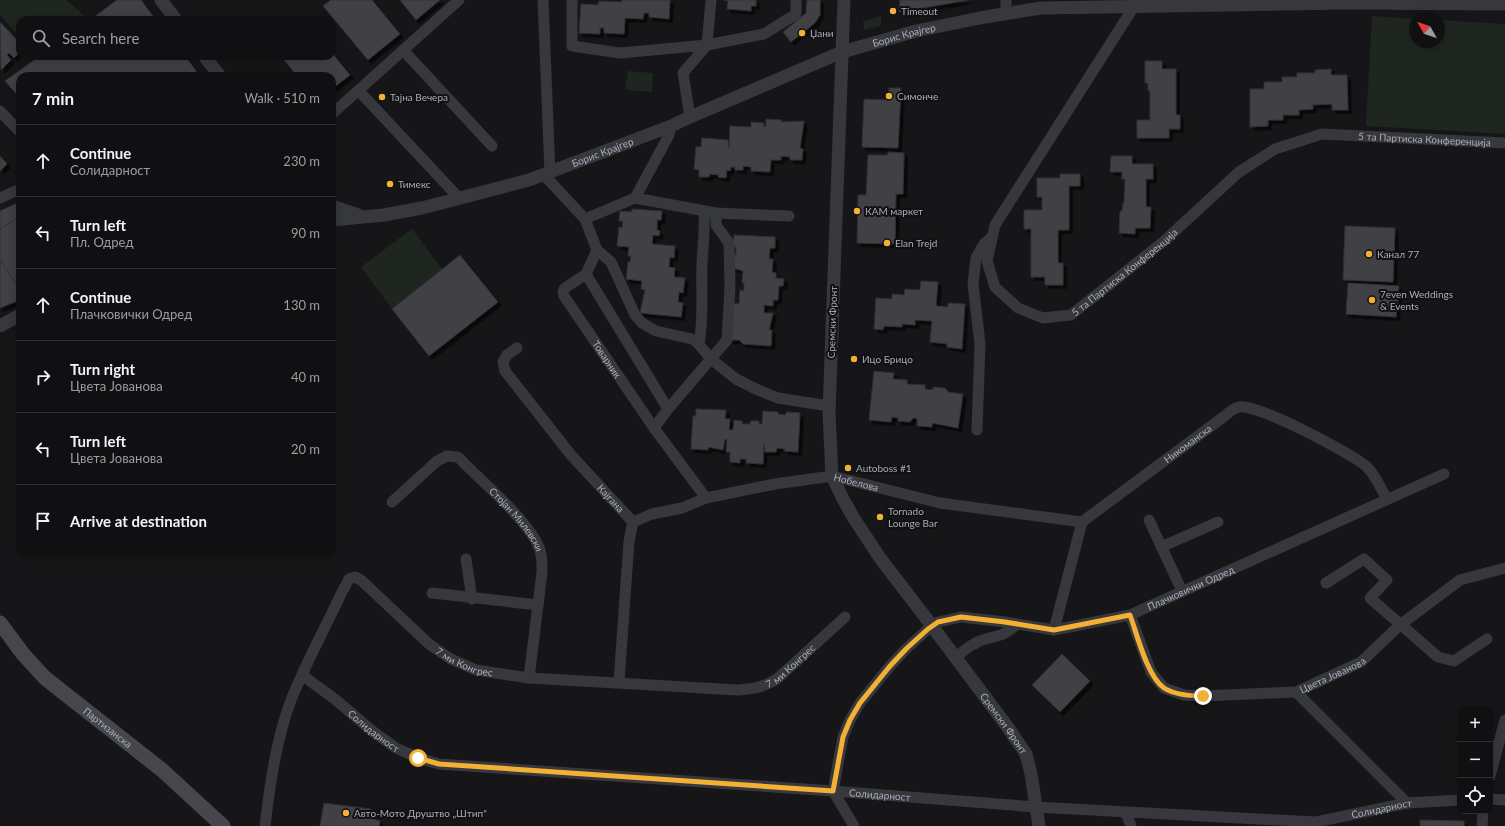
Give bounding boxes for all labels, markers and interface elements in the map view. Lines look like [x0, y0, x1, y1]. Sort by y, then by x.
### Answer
place label: Timeout [901, 5, 938, 17]
marker: Timeout [888, 6, 898, 16]
north arrow [1409, 12, 1445, 48]
search box [16, 16, 336, 60]
street label: Борис Крајгер [871, 21, 937, 49]
icon: search [30, 27, 52, 49]
place label: Џани [810, 27, 834, 39]
marker: Џани [797, 28, 807, 38]
text: Search here [62, 29, 139, 47]
text: 7 min [32, 88, 74, 109]
text: Walk · 510 m [244, 90, 320, 106]
place label: Симонче [897, 90, 938, 102]
place label: Тајна Вечера [390, 91, 448, 103]
marker: Симонче [884, 91, 894, 101]
marker: Тајна Вечера [377, 92, 387, 102]
street label: 5 та Партиска Конференција [1358, 130, 1491, 148]
street label: Борис Крајгер [570, 135, 635, 169]
text: Continue [70, 144, 131, 162]
icon: ahead [32, 150, 54, 172]
text: 230 m [283, 153, 320, 169]
text: Солидарност [70, 162, 150, 178]
place label: Тимекс [398, 178, 431, 190]
marker: Тимекс [385, 179, 395, 189]
place label: КАМ маркет [865, 205, 923, 217]
marker: КАМ маркет [852, 206, 862, 216]
text: Turn left [70, 216, 126, 234]
icon: left [32, 222, 54, 244]
text: 90 m [291, 225, 320, 241]
street label: 5 та Партиска Конференција [1069, 226, 1180, 318]
text: Пл. Одред [70, 234, 133, 250]
place label: Elan Trejd [895, 237, 937, 249]
marker: Elan Trejd [882, 238, 892, 248]
place label: Канал 77 [1377, 248, 1419, 260]
marker: Канал 77 [1364, 249, 1374, 259]
street label: Сремски Фронт [825, 286, 839, 358]
text: Continue [70, 288, 131, 306]
place label: 7even Weddings & Events [1380, 288, 1453, 312]
icon: ahead [32, 294, 54, 316]
marker: 7even Weddings & Events [1367, 295, 1377, 305]
text: 130 m [283, 297, 320, 313]
text: Плачковички Одред [70, 306, 192, 322]
street label: Товарник [590, 338, 624, 381]
place label: Ицо Брицо [862, 353, 913, 365]
marker: Ицо Брицо [849, 354, 859, 364]
text: Turn right [70, 360, 135, 378]
icon: right [32, 366, 54, 388]
text: 40 m [291, 369, 320, 385]
text: Цвета Јованова [70, 378, 163, 394]
street label: Никоманска [1161, 422, 1214, 465]
text: Turn left [70, 432, 126, 450]
icon: left [32, 438, 54, 460]
text: 20 m [291, 441, 320, 457]
text: Цвета Јованова [70, 450, 163, 466]
place label: Autoboss #1 [856, 462, 912, 474]
marker: Autoboss #1 [843, 463, 853, 473]
street label: Нобелова [832, 471, 880, 493]
street label: Кајгана [595, 482, 627, 515]
street label: Стојан Милевски [487, 485, 546, 553]
place label: Tornado Lounge Bar [888, 505, 938, 529]
icon: arrive [32, 510, 54, 532]
text: Arrive at destination [70, 512, 207, 530]
marker: Tornado Lounge Bar [875, 512, 885, 522]
street label: Плачковички Одред [1145, 563, 1236, 613]
street label: 7 ми Конгрес [764, 641, 818, 690]
street label: 7 ми Конгрес [434, 645, 494, 679]
street label: Цвета Јованова [1298, 655, 1368, 696]
route end [1194, 687, 1212, 705]
street label: Сремски Фронт [978, 690, 1030, 756]
street label: Партизанска [81, 705, 135, 750]
map controls [1457, 706, 1493, 814]
button: + [1457, 706, 1493, 742]
street label: Солидарност [346, 707, 401, 755]
button: − [1457, 742, 1493, 778]
route start [409, 749, 427, 767]
button: locate [1457, 778, 1493, 814]
street label: Солидарност [849, 786, 911, 803]
street label: Солидарност [1350, 797, 1412, 820]
place label: Авто-Мото Друштво „Штип" [354, 807, 487, 819]
marker: Авто-Мото Друштво „Штип" [341, 808, 351, 818]

